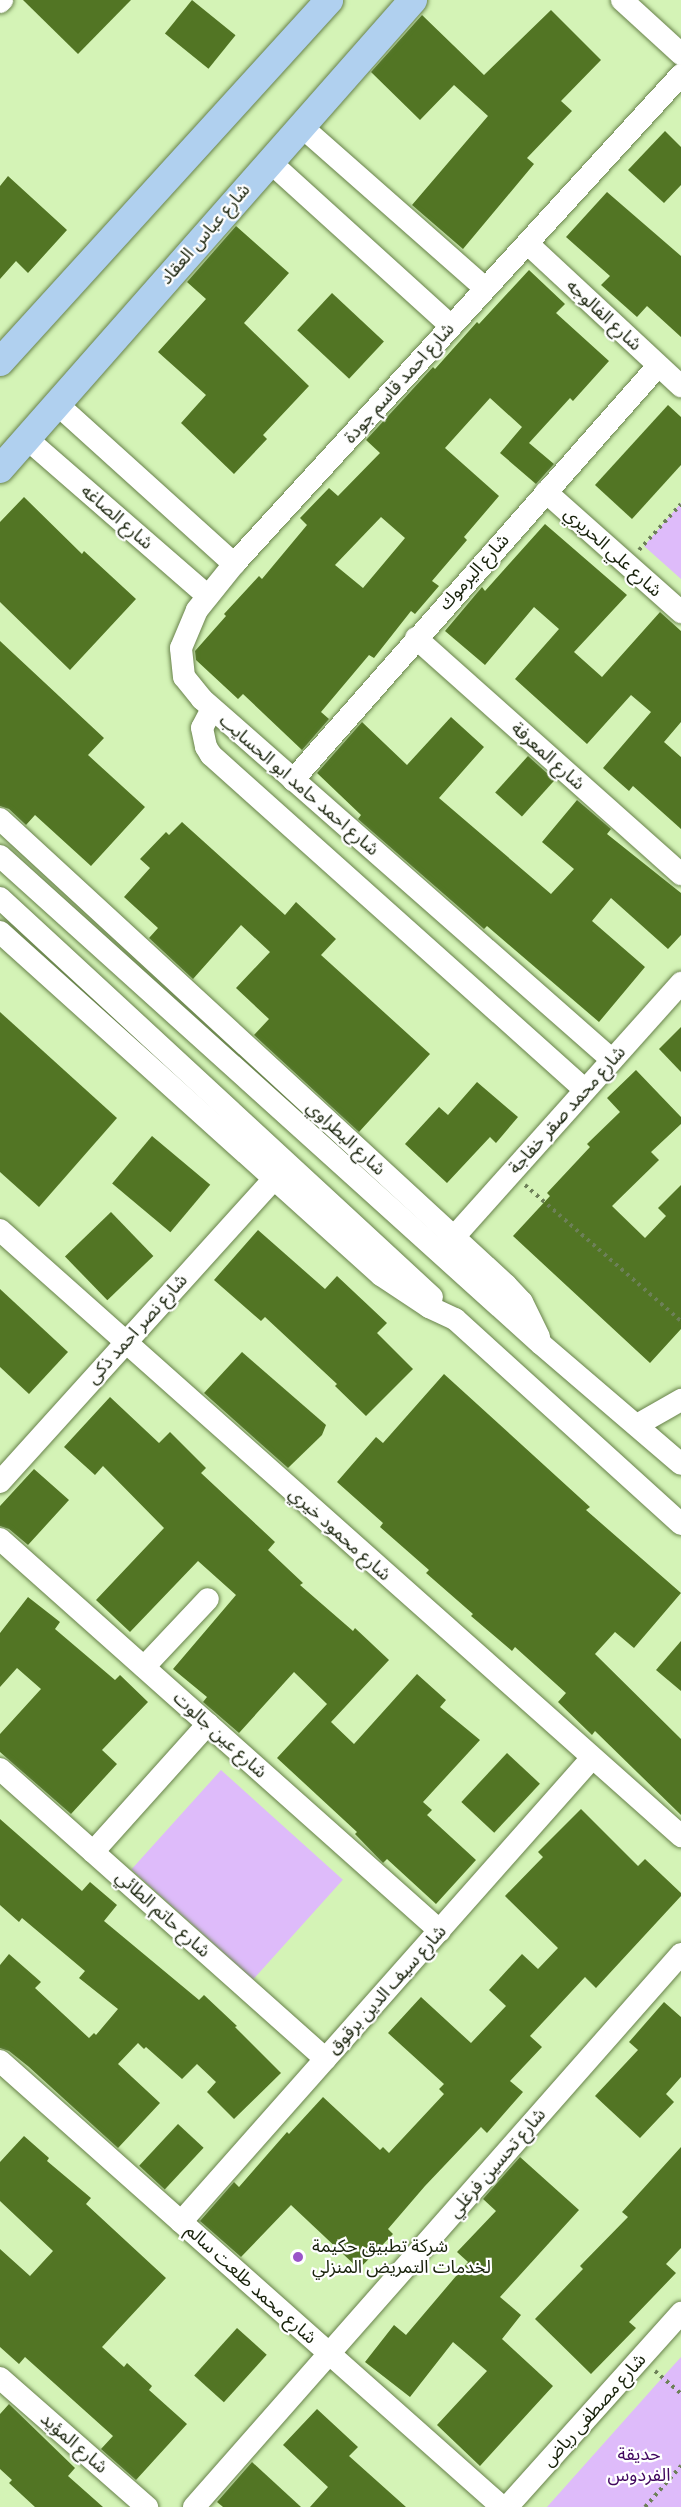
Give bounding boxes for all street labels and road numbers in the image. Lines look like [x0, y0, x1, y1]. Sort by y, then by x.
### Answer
street label: شارع عباس العقاد [155, 179, 255, 289]
street label: شارع الفالوجه [562, 275, 646, 355]
street label: شارع احمد قاسم جودة [339, 318, 459, 448]
street label: شارع الصاغه [77, 480, 157, 554]
street label: شارع علي الحريري [560, 502, 666, 602]
street label: شارع اليرموك [434, 529, 514, 615]
street label: شارع احمد حامد ابو الحسايب [215, 710, 383, 860]
street label: شارع المعرفة [507, 717, 589, 795]
street label: شارع محمد صقر خفاجة [504, 1042, 630, 1178]
street label: شارع البطراوي [302, 1096, 390, 1180]
street label: شارع نصر احمد ذكى [82, 1270, 192, 1388]
street label: شارع محمود خيري [285, 1483, 395, 1585]
street label: شارع عين جالوت [169, 1687, 271, 1783]
street label: شارع حاتم الطائي [111, 1866, 215, 1962]
street label: شارع سيف الدين برقوق [323, 1921, 451, 2059]
street label: شارع تحسين فرغلي [444, 2104, 550, 2222]
street label: شارع محمد طلعت سالم [181, 2219, 321, 2349]
street label: شارع مصطفى رياض [538, 2349, 650, 2471]
street label: شارع المؤيد [36, 2408, 112, 2478]

